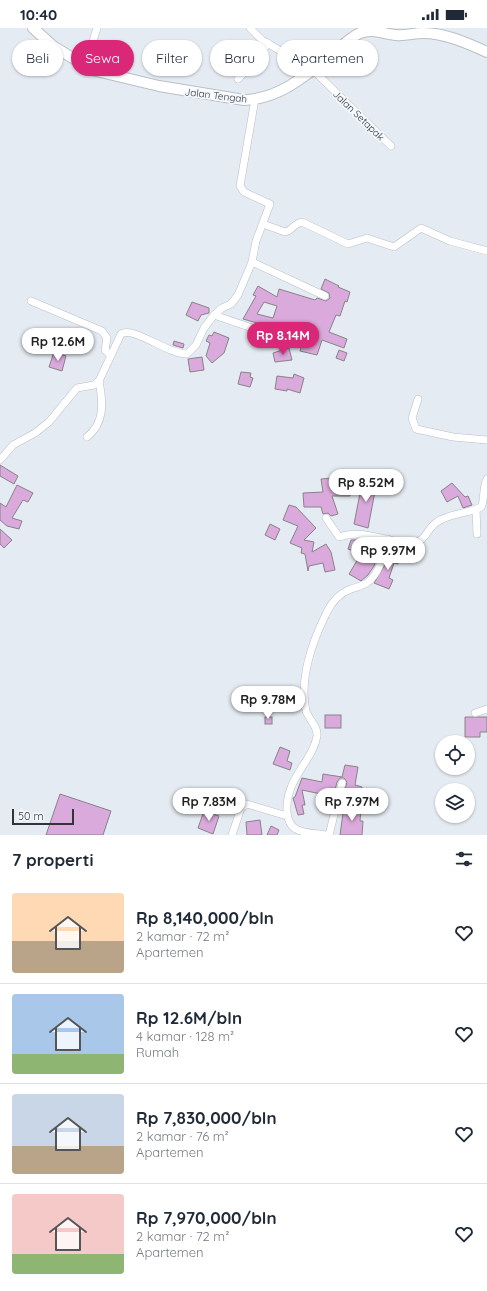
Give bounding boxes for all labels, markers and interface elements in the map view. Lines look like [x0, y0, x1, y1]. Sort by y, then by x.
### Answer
text: 10:40 [20, 5, 57, 24]
chip: Beli [12, 40, 63, 76]
chip: Sewa [71, 40, 134, 76]
chip: Filter [142, 40, 202, 76]
chip: Baru [210, 40, 269, 76]
chip: Apartemen [277, 40, 378, 76]
street label: Jalan Tengah [184, 85, 248, 106]
street label: Jalan Setapak [330, 87, 387, 143]
pin: Rp 8.14M [242, 322, 324, 356]
text: Rp 8.14M [256, 327, 310, 343]
pin: Rp 12.6M [17, 328, 99, 362]
text: Rp 12.6M [31, 333, 85, 349]
pin: Rp 8.52M [325, 469, 407, 503]
text: Rp 8.52M [338, 474, 394, 490]
pin: Rp 9.97M [347, 537, 429, 571]
text: Rp 9.97M [360, 542, 416, 558]
pin: Rp 9.78M [227, 686, 309, 720]
text: Rp 9.78M [240, 691, 296, 707]
map controls [435, 735, 475, 823]
button: locate [435, 735, 475, 775]
button: layers [435, 783, 475, 823]
pin: Rp 7.83M [168, 788, 250, 822]
pin: Rp 7.97M [311, 788, 393, 822]
text: Rp 7.83M [182, 793, 236, 809]
text: Rp 7.97M [325, 793, 379, 809]
scale bar [12, 807, 74, 826]
text: 50 m [18, 809, 44, 823]
icon: filters [453, 848, 475, 870]
text: 7 properti [12, 849, 93, 870]
text: Rp 8,140,000/bln [136, 907, 274, 928]
icon: home [44, 909, 92, 957]
icon: heart [453, 922, 475, 944]
text: 2 kamar · 72 m² [136, 928, 229, 944]
text: Apartemen [136, 944, 204, 960]
text: Rp 12.6M/bln [136, 1007, 242, 1028]
icon: home [44, 1010, 92, 1058]
icon: heart [453, 1023, 475, 1045]
text: 4 kamar · 128 m² [136, 1028, 234, 1044]
text: Rumah [136, 1044, 179, 1060]
text: Rp 7,830,000/bln [136, 1107, 277, 1128]
icon: home [44, 1110, 92, 1158]
icon: heart [453, 1123, 475, 1145]
text: 2 kamar · 76 m² [136, 1128, 229, 1144]
text: Apartemen [136, 1144, 204, 1160]
text: Rp 7,970,000/bln [136, 1207, 277, 1228]
icon: home [44, 1210, 92, 1258]
icon: heart [453, 1223, 475, 1245]
text: 2 kamar · 72 m² [136, 1228, 229, 1244]
text: Apartemen [136, 1244, 204, 1260]

